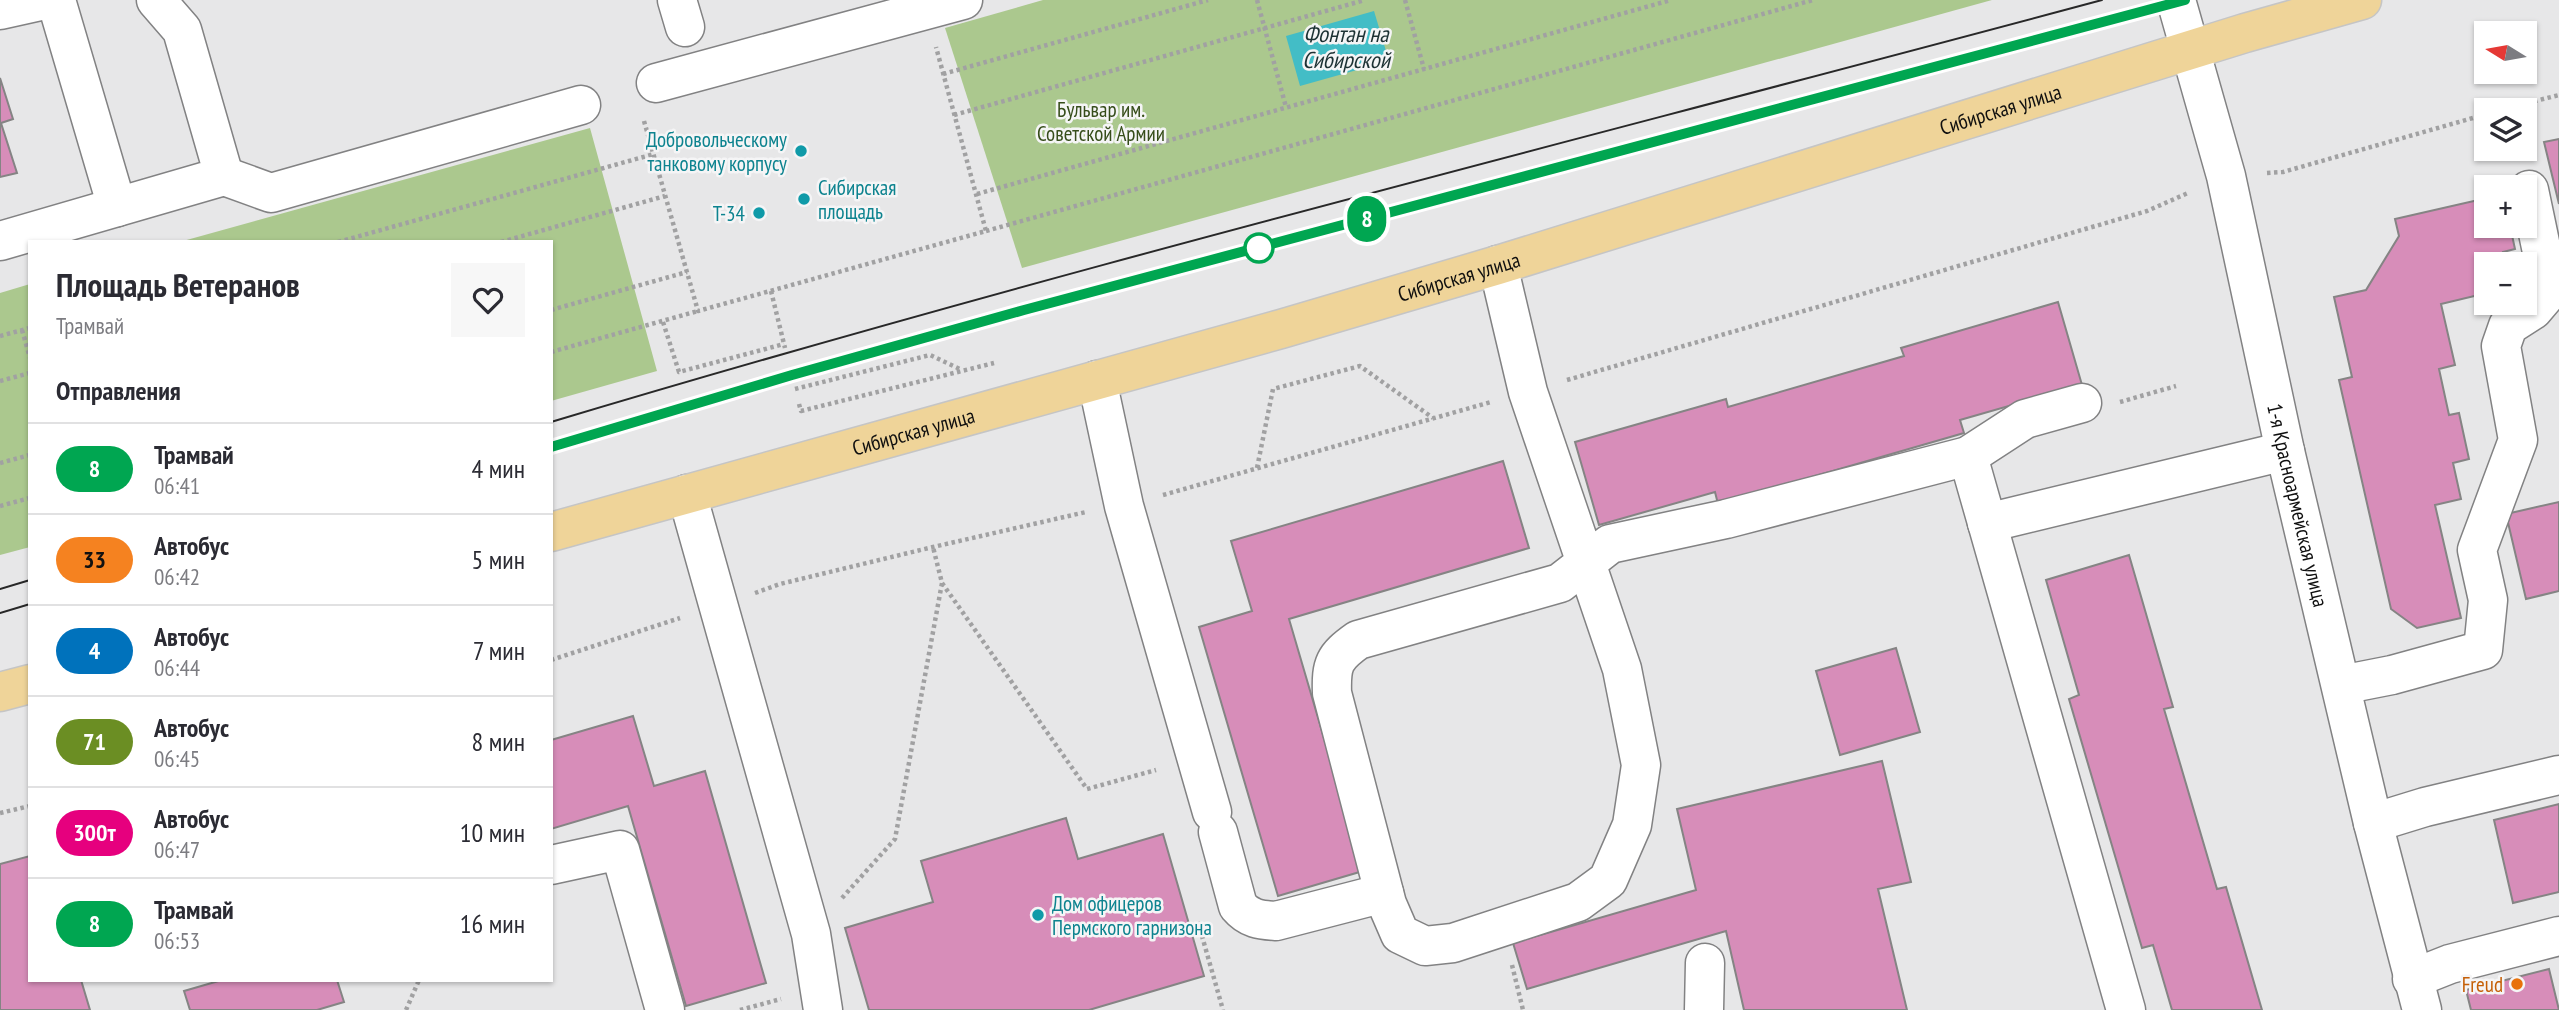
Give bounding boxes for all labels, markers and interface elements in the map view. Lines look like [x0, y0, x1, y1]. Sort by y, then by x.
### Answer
water label: Фонтан на Сибирской [1302, 19, 1393, 74]
north arrow [2474, 21, 2538, 84]
map controls [2474, 21, 2537, 315]
street label: Сибирская улица [1936, 77, 2065, 141]
park label: Бульвар им. Советской Армии [1037, 96, 1165, 147]
button: layers [2474, 98, 2537, 161]
place label: Добровольческому танковому корпусу [646, 126, 787, 177]
marker: Добровольческому танковому корпусу [793, 143, 809, 159]
place label: Сибирская площадь [818, 174, 896, 225]
button: + [2474, 175, 2537, 238]
marker: Сибирская площадь [796, 191, 812, 207]
line badge: 8 [1344, 196, 1390, 242]
place label: T-34 [713, 200, 746, 227]
text: 8 [1361, 203, 1373, 234]
marker: T-34 [751, 205, 767, 221]
unlabelled marker [1244, 233, 1274, 263]
street label: Сибирская улица [1395, 246, 1523, 307]
button: − [2474, 252, 2537, 315]
text: Площадь Ветеранов [56, 263, 300, 306]
button: heart [451, 263, 525, 337]
text: Трамвай [56, 311, 124, 340]
text: Отправления [56, 374, 181, 407]
street label: Сибирская улица [849, 401, 978, 461]
street label: 1-я Красноармейская улица [2262, 401, 2335, 610]
text: Трамвай [154, 438, 234, 471]
text: 4 мин [472, 452, 525, 485]
text: 8 [89, 453, 100, 484]
text: 06:41 [154, 471, 200, 500]
text: Автобус [154, 529, 229, 562]
text: 5 мин [472, 543, 525, 576]
text: 33 [83, 544, 106, 575]
text: 06:42 [154, 562, 200, 591]
text: Автобус [154, 620, 229, 653]
text: 7 мин [473, 634, 525, 667]
text: 4 [89, 635, 100, 666]
text: 06:44 [154, 653, 200, 682]
text: Автобус [154, 711, 229, 744]
text: 8 мин [472, 725, 525, 758]
text: 71 [83, 726, 106, 757]
text: 06:45 [154, 744, 200, 773]
text: Автобус [154, 802, 229, 835]
text: 10 мин [460, 816, 525, 849]
text: 300т [73, 817, 116, 848]
text: 06:47 [154, 835, 200, 864]
place label: Дом офицеров Пермского гарнизона [1052, 890, 1212, 941]
text: Трамвай [154, 893, 234, 926]
text: 16 мин [460, 907, 525, 940]
marker: Дом офицеров Пермского гарнизона [1030, 907, 1046, 923]
text: 8 [89, 908, 100, 939]
text: 06:53 [154, 926, 200, 955]
place label: Freud [2462, 971, 2503, 998]
marker: Freud [2509, 976, 2525, 992]

